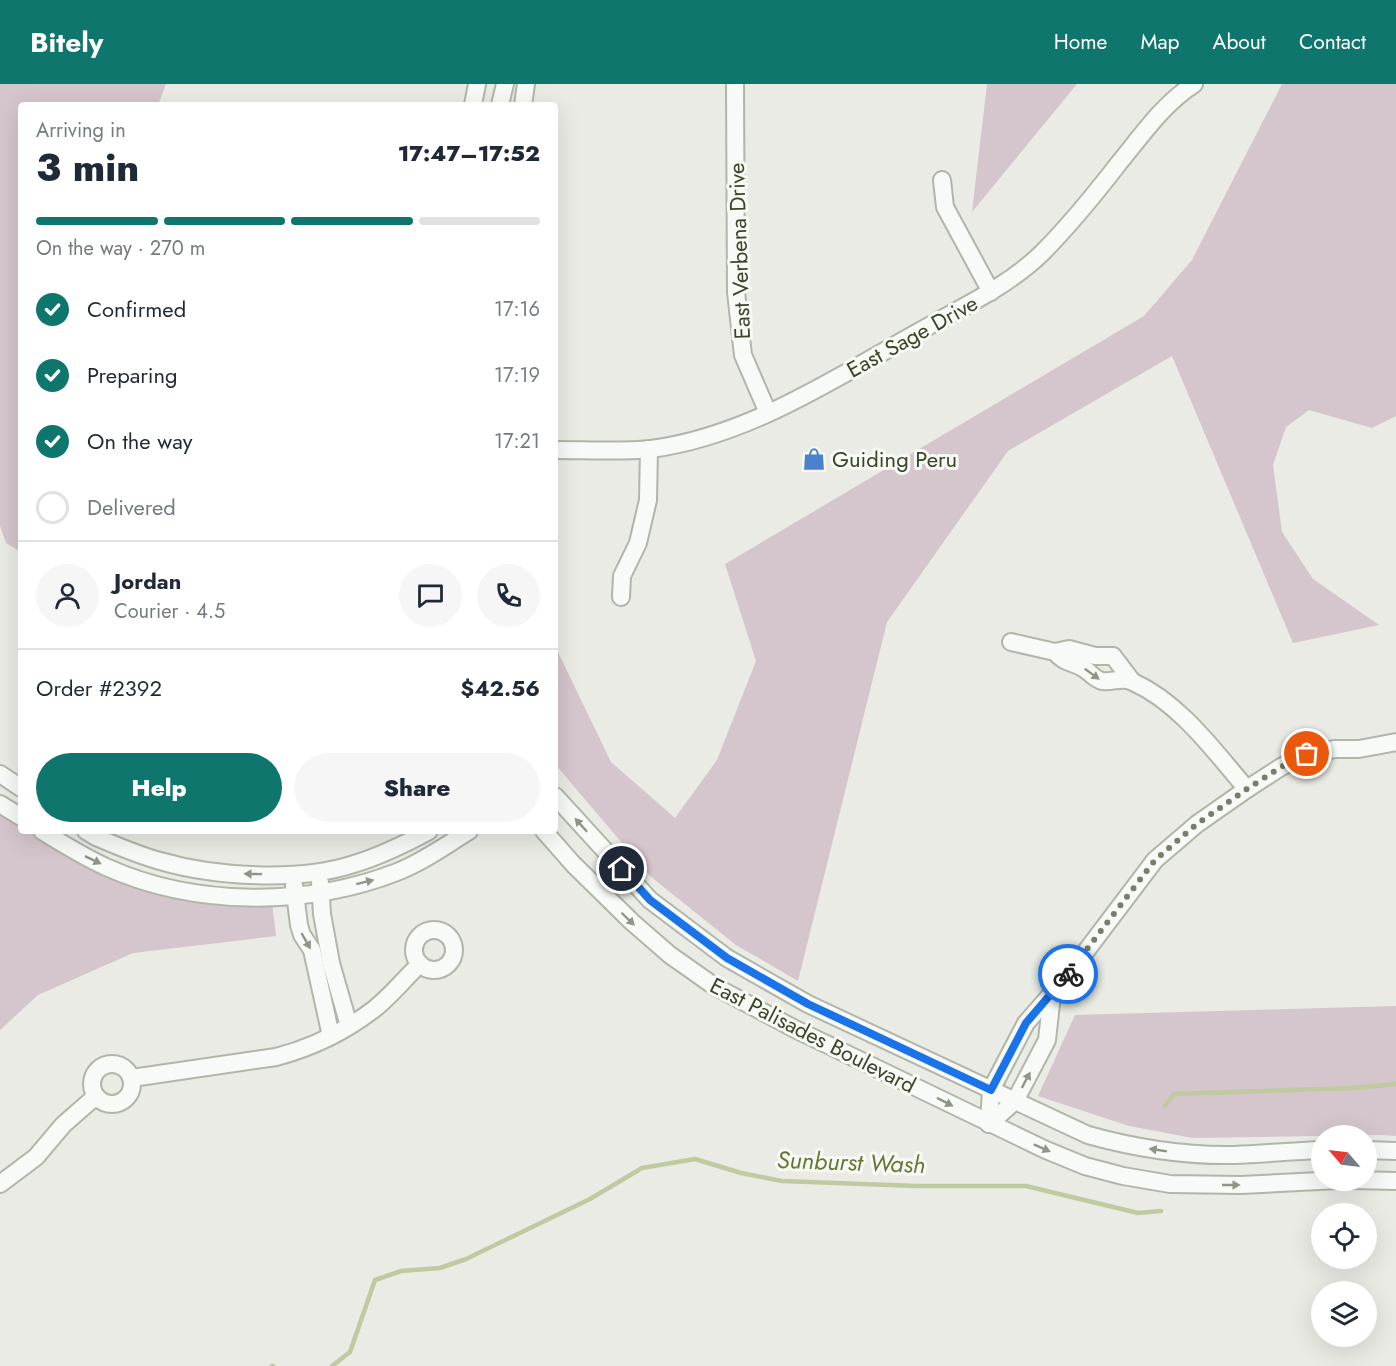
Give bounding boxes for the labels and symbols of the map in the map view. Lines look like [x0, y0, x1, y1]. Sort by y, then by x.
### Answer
street label: East Verbena Drive [720, 162, 758, 340]
street label: East Sage Drive [841, 287, 983, 385]
place label: Guiding Peru [832, 443, 957, 475]
shop icon: Guiding Peru [801, 446, 827, 472]
one-way arrow [1083, 668, 1099, 680]
pin [1281, 728, 1332, 779]
one-way arrow [575, 818, 588, 833]
pin [596, 843, 647, 894]
one-way arrow [84, 856, 101, 865]
one-way arrow [243, 869, 262, 879]
one-way arrow [356, 877, 374, 887]
one-way arrow [621, 912, 636, 926]
one-way arrow [301, 933, 312, 949]
courier [1038, 944, 1098, 1004]
street label: East Palisades Boulevard [705, 969, 921, 1101]
one-way arrow [1021, 1071, 1031, 1088]
one-way arrow [936, 1096, 954, 1106]
north arrow [1311, 1125, 1377, 1191]
water label: Sunburst Wash [776, 1142, 926, 1182]
one-way arrow [1033, 1144, 1051, 1153]
one-way arrow [1149, 1145, 1168, 1154]
one-way arrow [1222, 1180, 1241, 1190]

